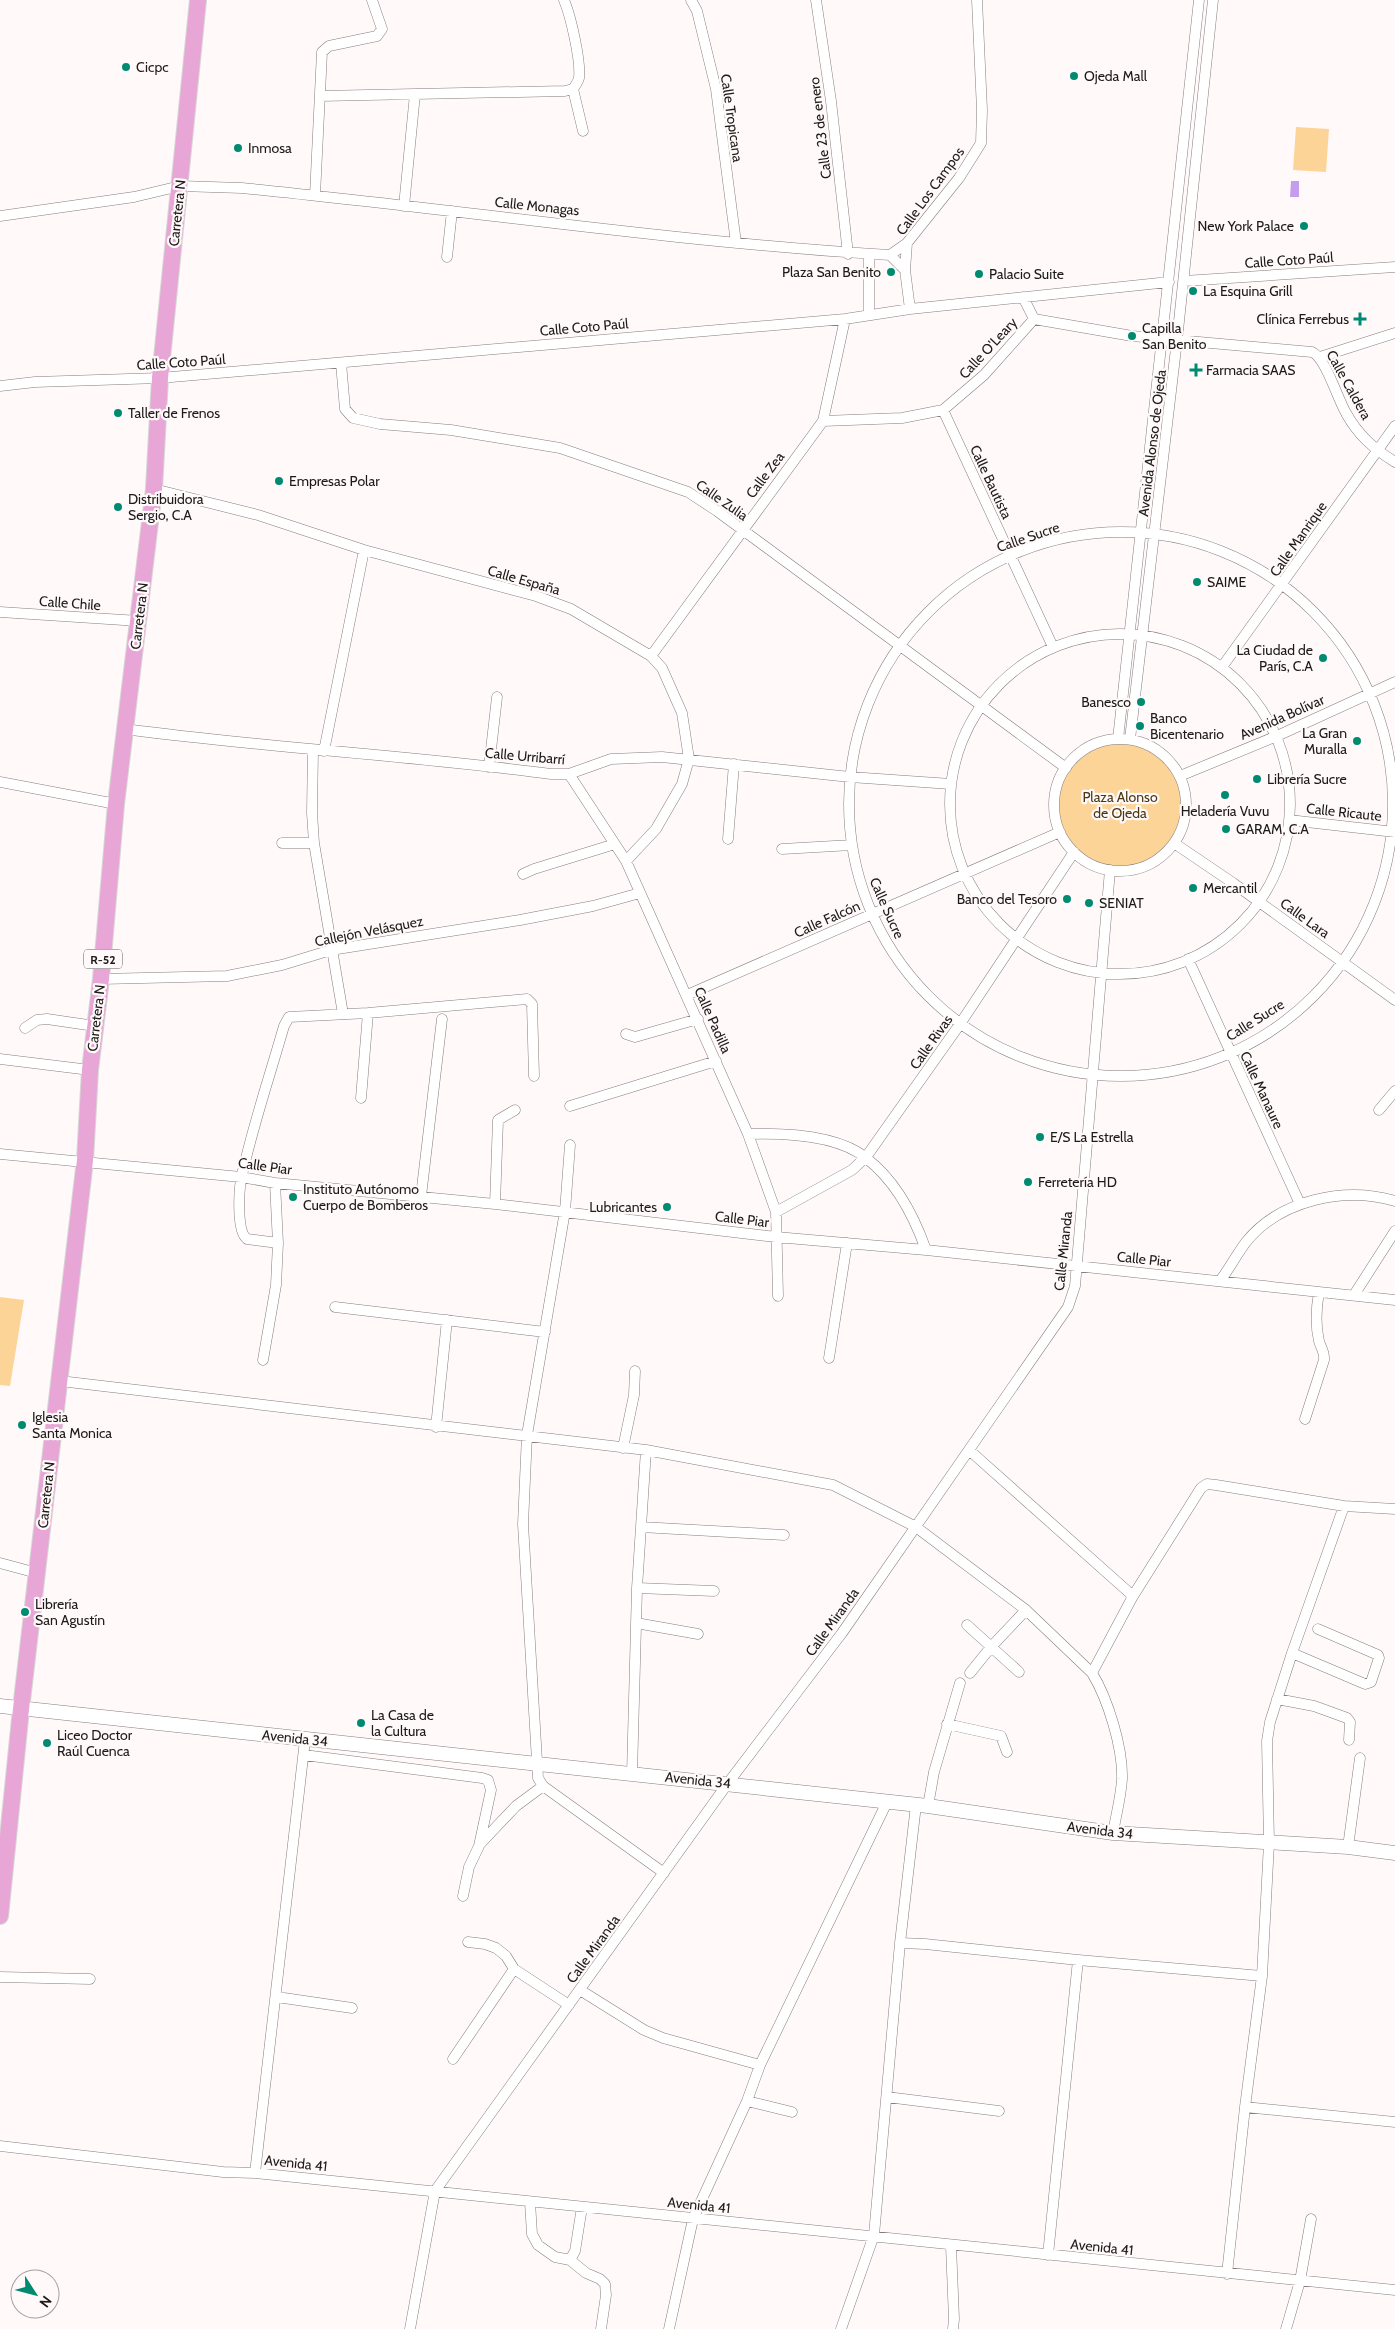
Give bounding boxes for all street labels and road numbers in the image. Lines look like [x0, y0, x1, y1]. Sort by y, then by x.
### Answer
street label: Calle Tropicana [717, 73, 747, 163]
street label: Calle 23 de enero [805, 76, 835, 180]
street label: Calle Los Campos [892, 143, 968, 239]
street label: Carretera N [165, 179, 189, 247]
street label: Calle Monagas [494, 193, 580, 219]
street label: Calle Coto Paúl [1244, 248, 1335, 272]
street label: Calle O'Leary [955, 313, 1021, 383]
street label: Calle Coto Paúl [539, 314, 630, 340]
street label: Calle Caldera [1323, 347, 1376, 423]
street label: Calle Coto Paúl [136, 350, 227, 374]
street label: Avenida Alonso de Ojeda [1134, 368, 1170, 517]
street label: Calle Bautista [966, 442, 1016, 522]
street label: Calle Zea [742, 448, 788, 502]
street label: Calle Zulia [692, 475, 752, 525]
street label: Calle Manrique [1265, 498, 1331, 580]
street label: Calle Sucre [994, 518, 1062, 556]
street label: Calle España [486, 561, 563, 599]
street label: Carretera N [126, 582, 152, 650]
street label: Calle Chile [39, 592, 101, 614]
street label: Avenida Bolívar [1237, 690, 1328, 744]
street label: Calle Urribarrí [484, 744, 566, 768]
street label: Calle Ricaute [1305, 799, 1383, 825]
street label: Calle Sucre [865, 874, 909, 942]
street label: Calle Lara [1277, 894, 1334, 942]
street label: Calle Falcón [791, 896, 863, 942]
street label: Callejón Velásquez [313, 912, 425, 950]
road number: R-52 [84, 950, 122, 969]
street label: Carretera N [83, 984, 109, 1052]
street label: Calle Padilla [690, 984, 736, 1056]
street label: Calle Sucre [1222, 995, 1288, 1045]
street label: Calle Rivas [906, 1011, 957, 1073]
street label: Calle Manaure [1236, 1048, 1288, 1132]
street label: Calle Piar [237, 1153, 294, 1179]
street label: Calle Piar [714, 1207, 771, 1231]
street label: Calle Miranda [1050, 1210, 1076, 1292]
street label: Calle Piar [1116, 1247, 1172, 1271]
street label: Carretera N [34, 1461, 58, 1529]
street label: Calle Miranda [801, 1584, 863, 1660]
street label: Avenida 34 [261, 1726, 329, 1750]
street label: Avenida 34 [664, 1768, 732, 1792]
street label: Avenida 34 [1066, 1817, 1134, 1843]
street label: Calle Miranda [562, 1911, 624, 1987]
street label: Avenida 41 [264, 2151, 328, 2175]
street label: Avenida 41 [667, 2193, 731, 2217]
street label: Avenida 41 [1070, 2235, 1134, 2259]

